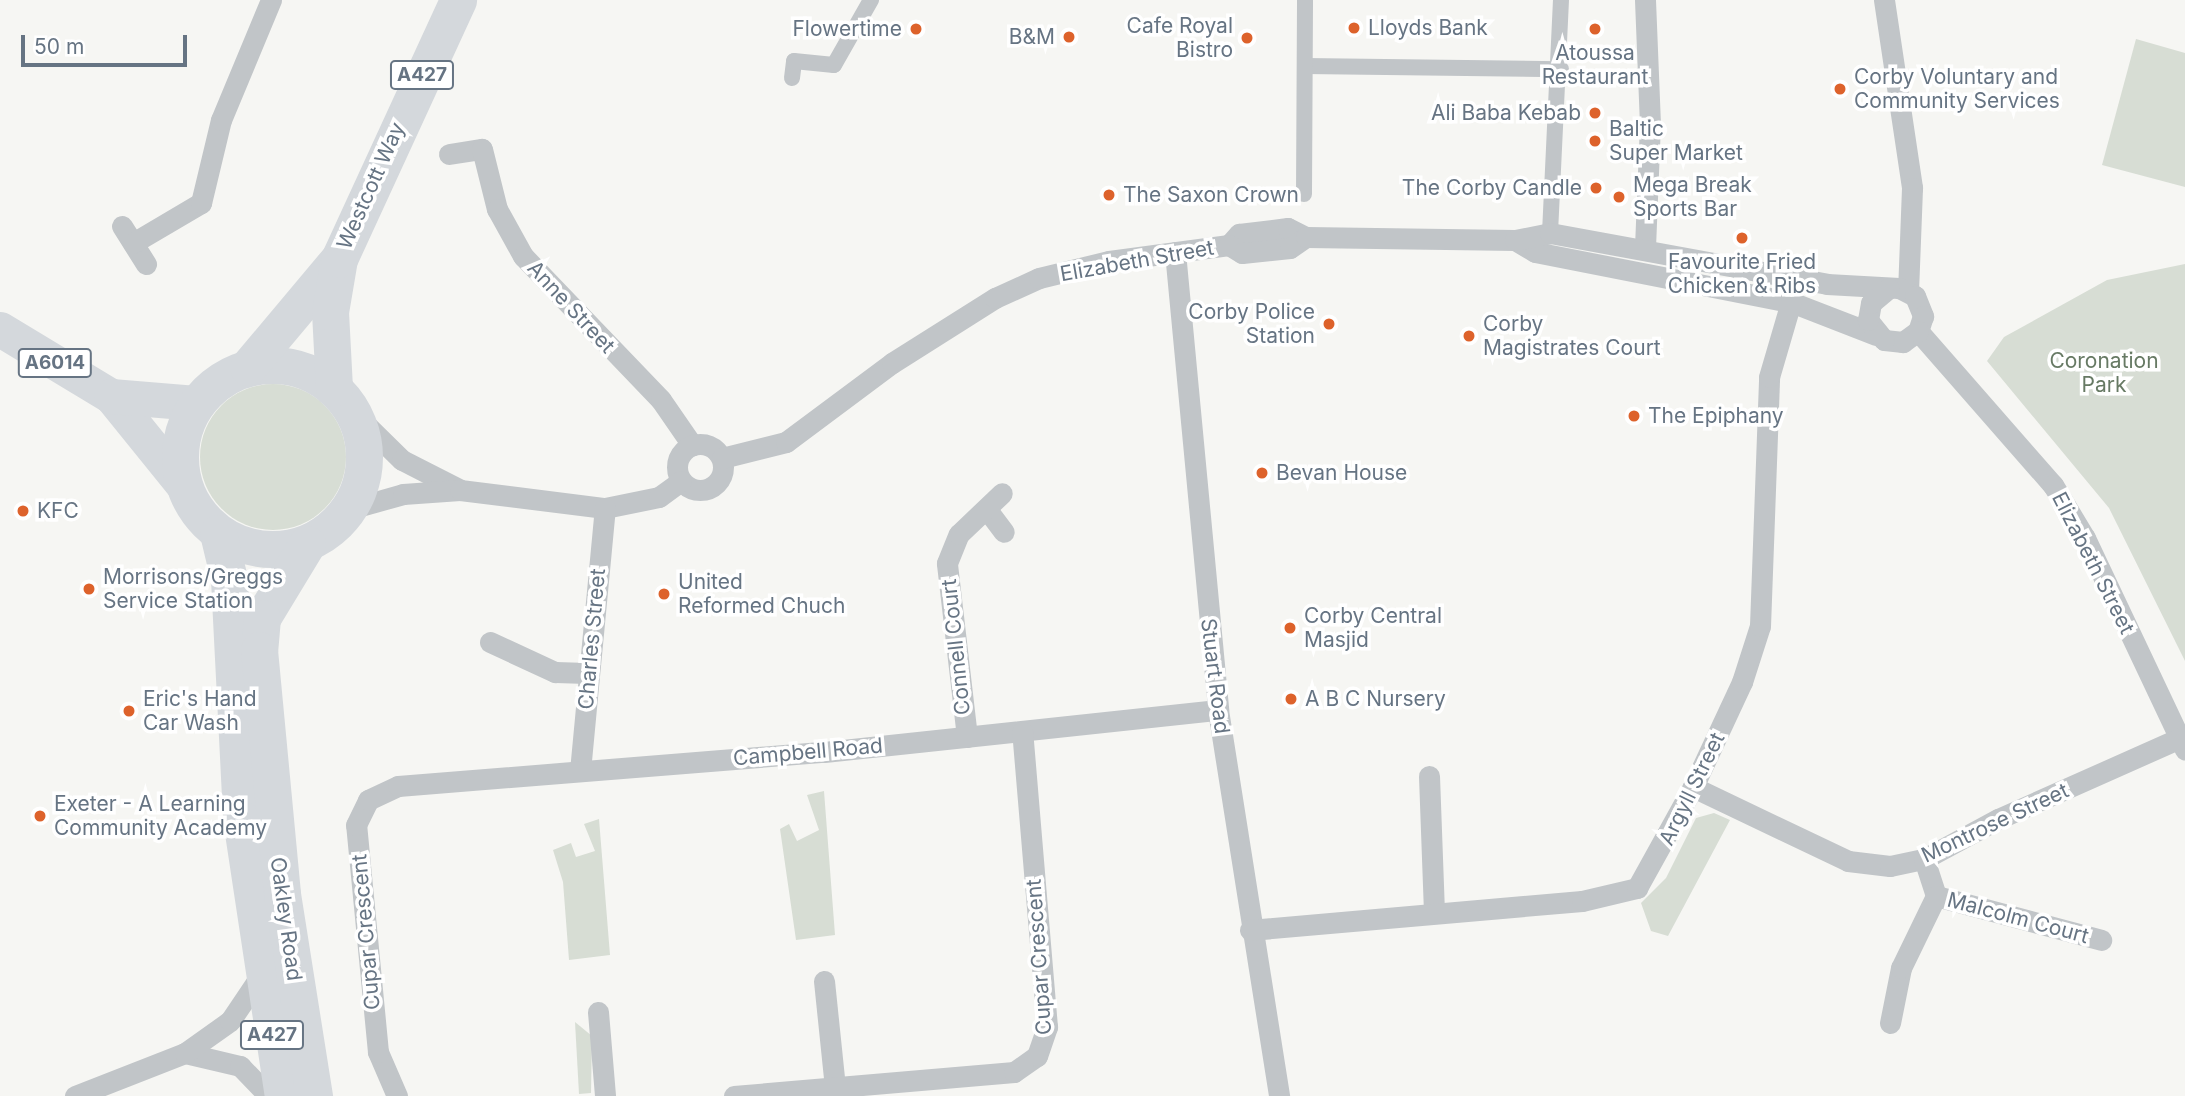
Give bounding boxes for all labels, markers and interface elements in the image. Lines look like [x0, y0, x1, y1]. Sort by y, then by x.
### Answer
place label: Cafe Royal Bistro [1127, 13, 1233, 63]
place label: Lloyds Bank [1368, 15, 1488, 41]
place label: Flowertime [792, 16, 902, 42]
marker: Lloyds Bank [1346, 20, 1362, 36]
scale bar [24, 21, 191, 65]
marker: Flowertime [908, 21, 924, 37]
marker: Atoussa Restaurant [1587, 21, 1603, 37]
place label: B&M [1009, 24, 1055, 50]
marker: B&M [1061, 29, 1077, 45]
marker: Cafe Royal Bistro [1239, 30, 1255, 46]
text: 50 m [34, 34, 84, 59]
place label: Atoussa Restaurant [1542, 40, 1648, 90]
road number: A427 [389, 60, 455, 90]
place label: Corby Voluntary and Community Services [1854, 64, 2060, 114]
marker: Corby Voluntary and Community Services [1832, 81, 1848, 97]
place label: Ali Baba Kebab [1431, 100, 1581, 126]
marker: Ali Baba Kebab [1587, 105, 1603, 121]
place label: Baltic Super Market [1609, 116, 1743, 166]
street label: Westcott Way [332, 119, 410, 253]
marker: Baltic Super Market [1587, 133, 1603, 149]
place label: Mega Break Sports Bar [1633, 172, 1752, 222]
place label: The Corby Candle [1402, 175, 1582, 201]
marker: The Corby Candle [1588, 180, 1604, 196]
place label: The Saxon Crown [1123, 182, 1299, 208]
marker: The Saxon Crown [1101, 187, 1117, 203]
marker: Mega Break Sports Bar [1611, 189, 1627, 205]
marker: Favourite Fried Chicken & Ribs [1734, 230, 1750, 246]
street label: Elizabeth Street [1058, 235, 1216, 287]
place label: Favourite Fried Chicken & Ribs [1668, 249, 1816, 299]
street label: Anne Street [522, 256, 620, 358]
place label: Corby Police Station [1188, 299, 1315, 349]
place label: Corby Magistrates Court [1483, 311, 1661, 361]
marker: Corby Police Station [1321, 316, 1337, 332]
marker: Corby Magistrates Court [1461, 328, 1477, 344]
road number: A6014 [16, 348, 94, 378]
park label: Coronation Park [2049, 348, 2159, 398]
place label: The Epiphany [1648, 403, 1784, 429]
marker: The Epiphany [1626, 408, 1642, 424]
place label: Bevan House [1276, 460, 1407, 486]
marker: Bevan House [1254, 465, 1270, 481]
street label: Elizabeth Street [2046, 488, 2140, 638]
place label: KFC [37, 498, 79, 524]
marker: KFC [15, 503, 31, 519]
place label: Morrisons/Greggs Service Station [103, 564, 283, 614]
street label: Charles Street [573, 567, 611, 711]
place label: United Reformed Chuch [678, 569, 845, 619]
street label: Connell Court [936, 578, 976, 716]
marker: Morrisons/Greggs Service Station [81, 581, 97, 597]
marker: United Reformed Chuch [656, 586, 672, 602]
place label: Corby Central Masjid [1304, 603, 1442, 653]
street label: Stuart Road [1195, 617, 1235, 735]
marker: Corby Central Masjid [1282, 620, 1298, 636]
place label: Eric's Hand Car Wash [143, 686, 257, 736]
place label: A B C Nursery [1305, 686, 1446, 712]
marker: A B C Nursery [1283, 691, 1299, 707]
marker: Eric's Hand Car Wash [121, 703, 137, 719]
street label: Argyll Street [1654, 729, 1730, 849]
street label: Campbell Road [732, 733, 884, 771]
street label: Montrose Street [1917, 778, 2073, 868]
place label: Exeter - A Learning Community Academy [54, 791, 267, 841]
marker: Exeter - A Learning Community Academy [32, 808, 48, 824]
street label: Cupar Crescent [347, 853, 385, 1011]
street label: Oakley Road [265, 856, 307, 982]
street label: Cupar Crescent [1021, 878, 1057, 1036]
street label: Malcolm Court [1945, 887, 2091, 949]
road number: A427 [239, 1020, 305, 1050]

